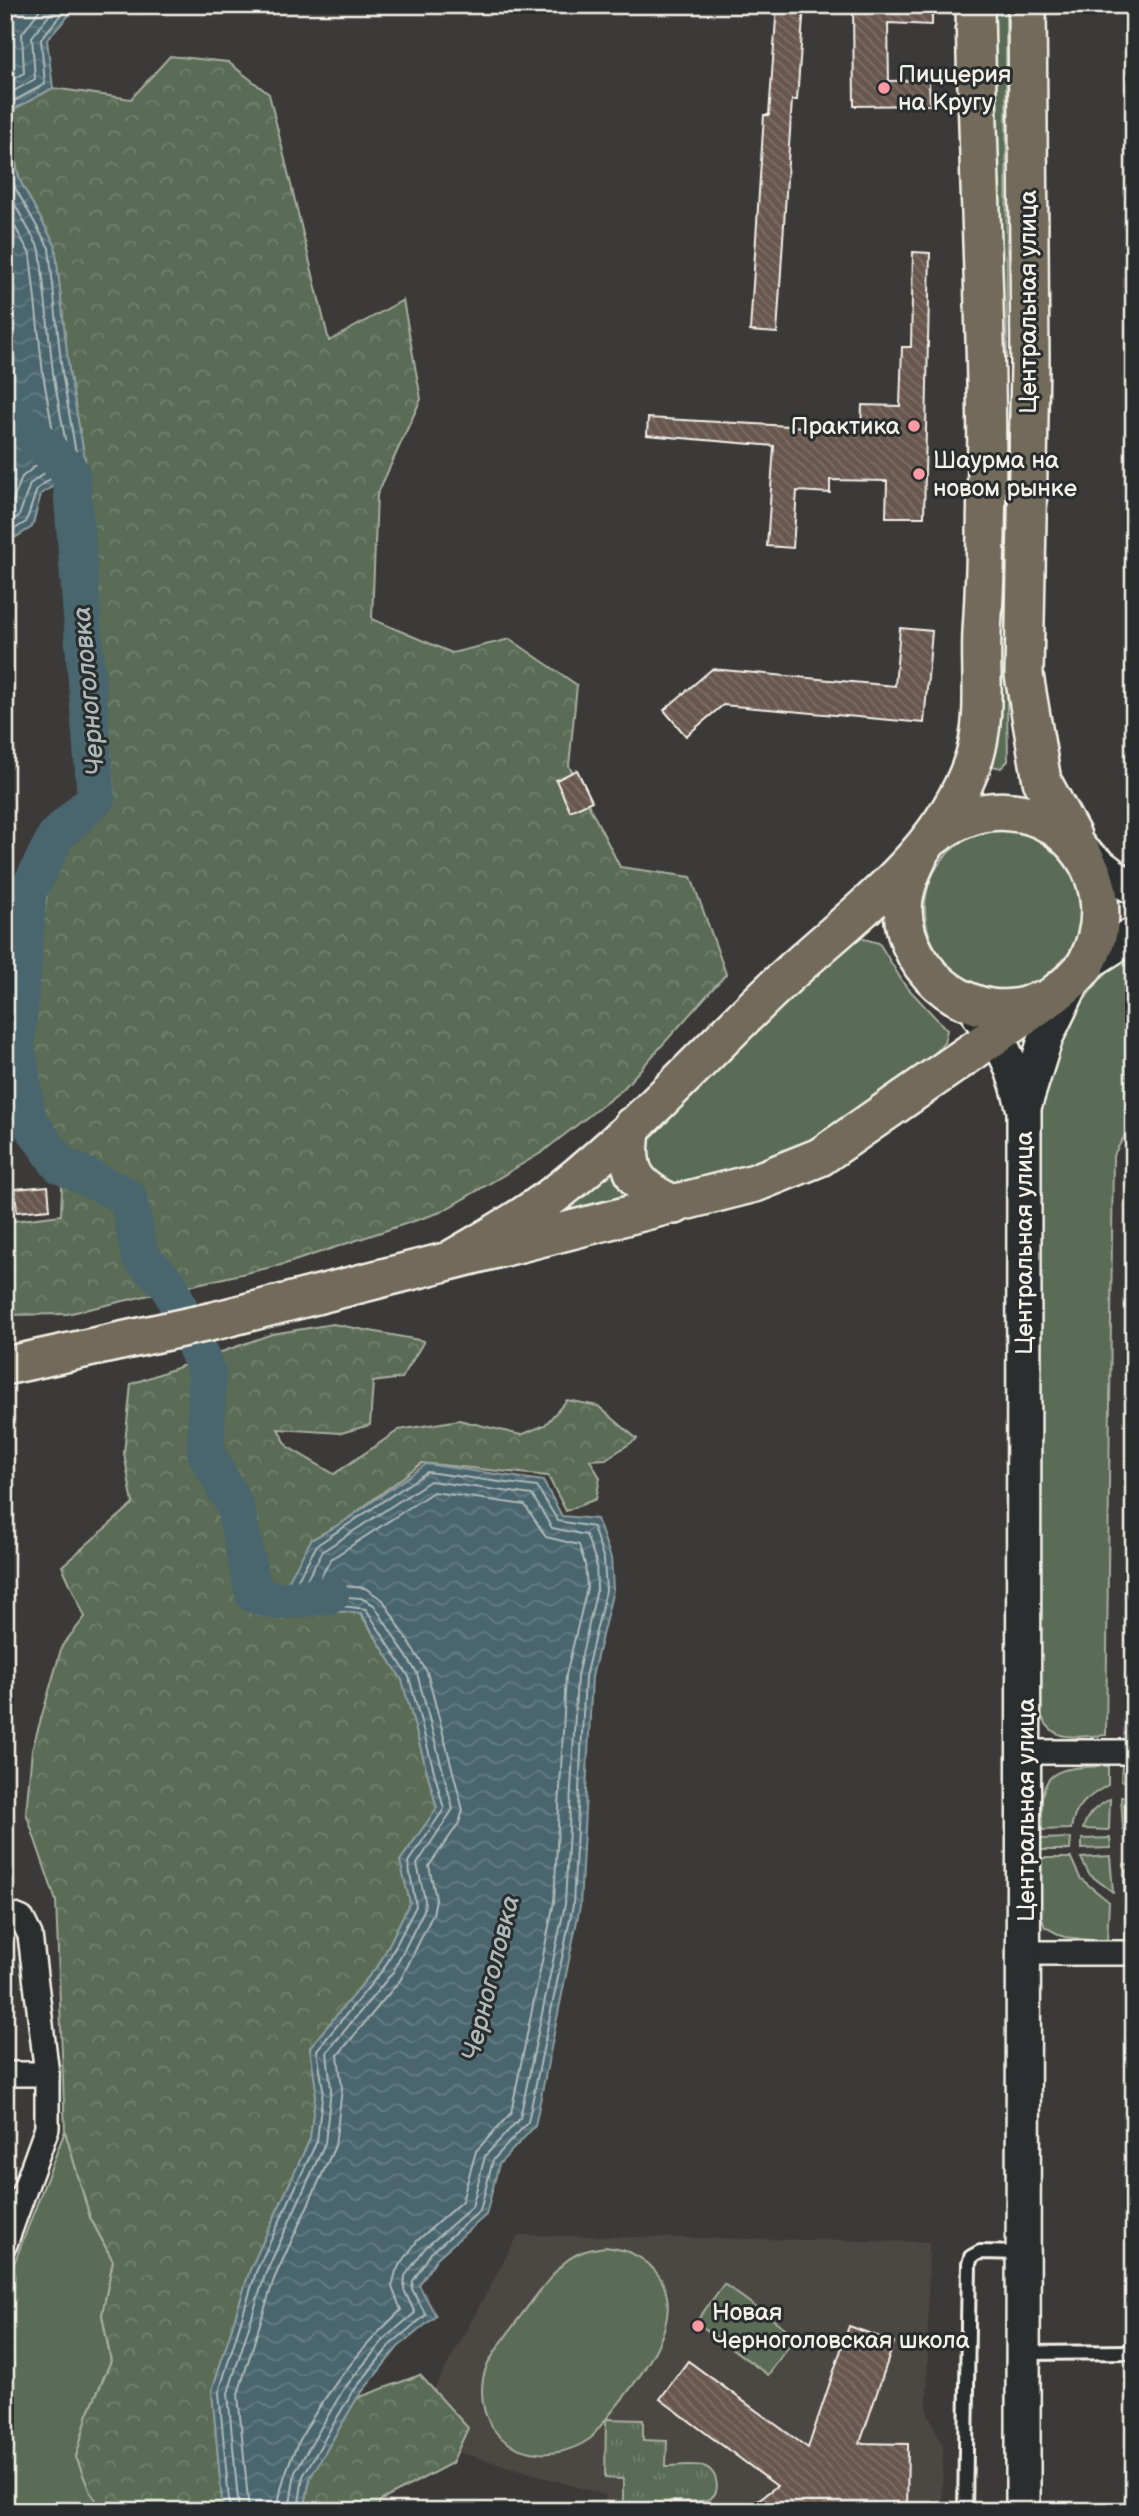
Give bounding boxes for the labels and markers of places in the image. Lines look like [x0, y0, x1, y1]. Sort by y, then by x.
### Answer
place label: Пиццерия на Кругу [898, 60, 1011, 117]
marker: Пиццерия на Кругу [876, 80, 892, 96]
place label: Практика [790, 412, 900, 441]
marker: Практика [906, 418, 922, 434]
place label: Шаурма на новом рынке [933, 446, 1077, 503]
marker: Шаурма на новом рынке [911, 466, 927, 482]
place label: Новая Черноголовская школа [712, 2298, 970, 2355]
marker: Новая Черноголовская школа [690, 2318, 706, 2334]

